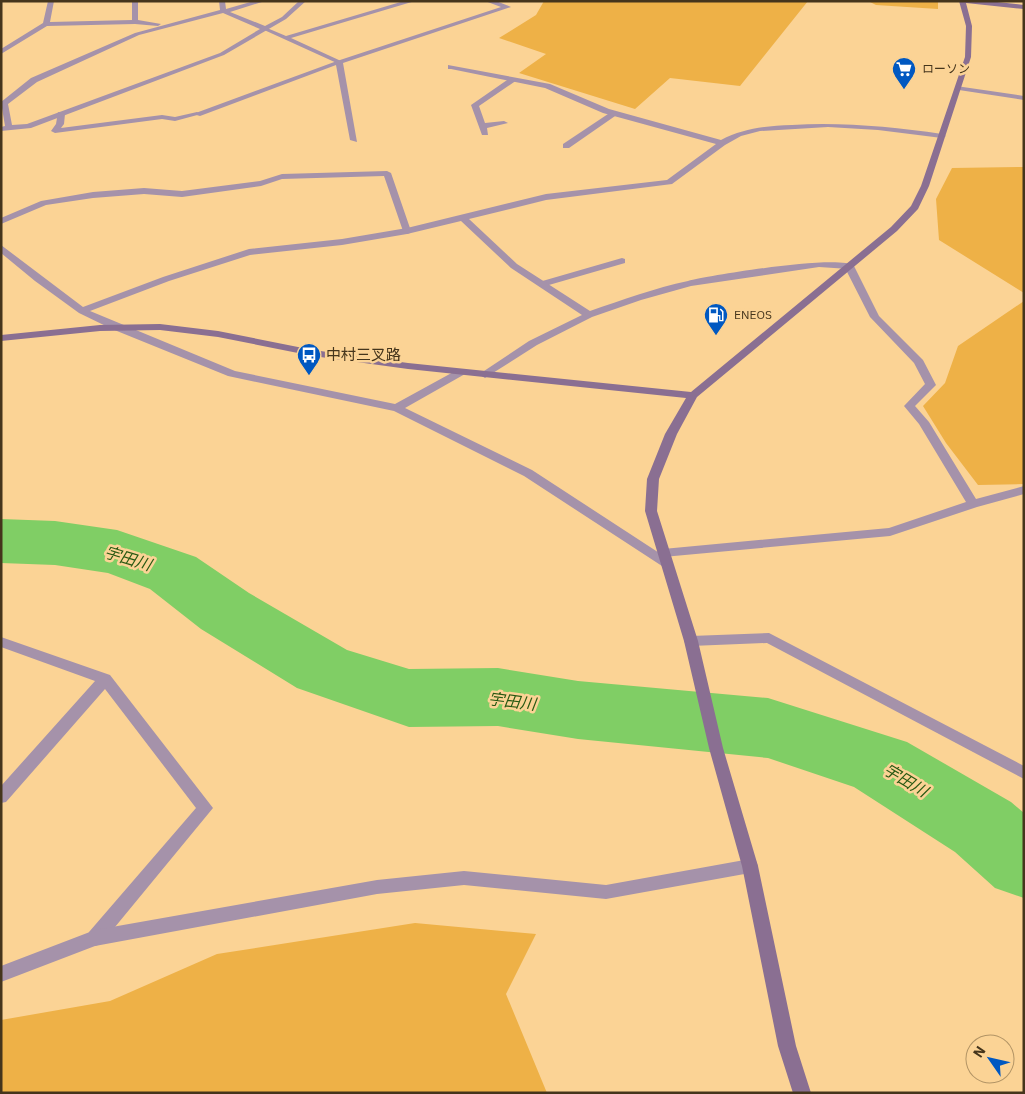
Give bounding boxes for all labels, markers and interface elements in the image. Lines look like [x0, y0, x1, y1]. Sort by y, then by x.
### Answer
supermarket icon: ローソン [891, 56, 917, 90]
place label: ローソン [922, 61, 970, 76]
fuel station icon: ENEOS [703, 302, 729, 336]
place label: ENEOS [734, 307, 772, 322]
bus stop icon: 中村三叉路 [296, 342, 322, 376]
place label: 中村三叉路 [326, 345, 401, 364]
water label: 宇田川 [102, 541, 156, 575]
water label: 宇田川 [487, 688, 539, 714]
water label: 宇田川 [880, 759, 933, 802]
north arrow [965, 1034, 1015, 1084]
text: N [969, 1042, 990, 1061]

